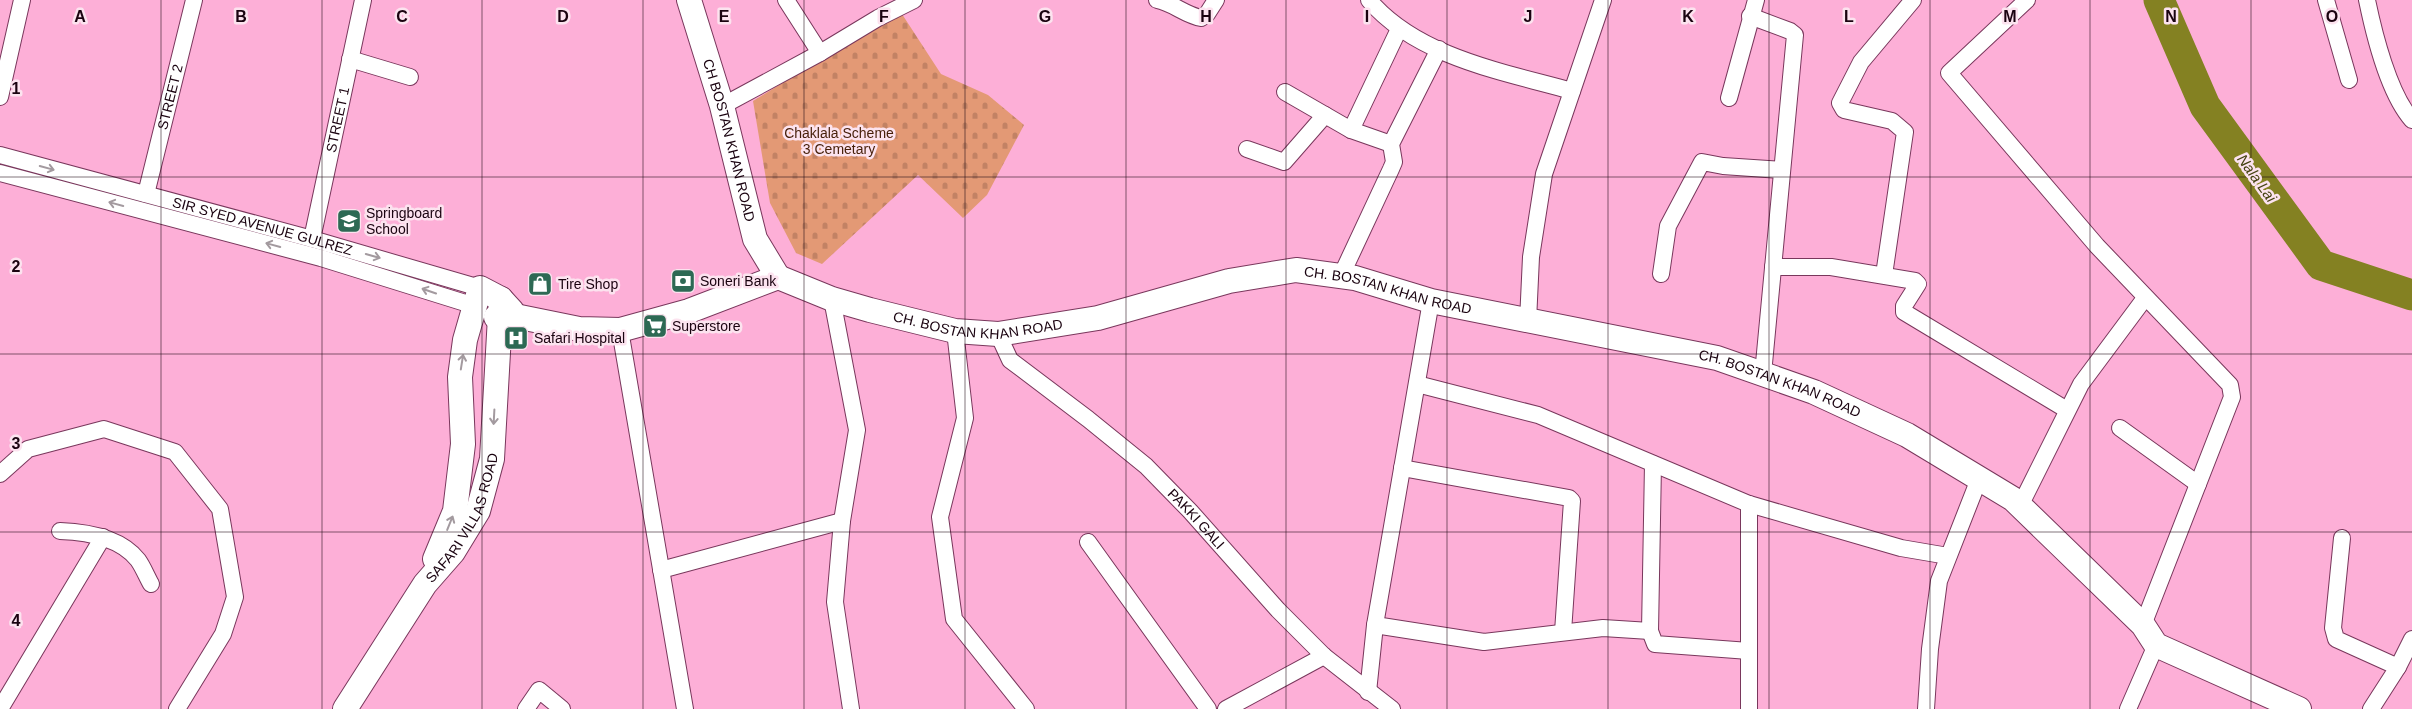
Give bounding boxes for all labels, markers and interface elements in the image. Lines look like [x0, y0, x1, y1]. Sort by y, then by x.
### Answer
text: A [74, 8, 86, 25]
text: B [235, 8, 247, 25]
text: C [396, 8, 408, 25]
text: D [557, 8, 569, 25]
text: E [719, 8, 730, 25]
text: F [879, 8, 889, 25]
text: G [1039, 8, 1051, 25]
text: H [1200, 8, 1212, 25]
text: I [1365, 8, 1369, 25]
text: J [1524, 8, 1532, 25]
text: K [1682, 8, 1694, 25]
text: L [1844, 8, 1854, 25]
text: M [2003, 8, 2017, 25]
text: N [2165, 8, 2177, 25]
text: O [2326, 8, 2338, 25]
street label: CH BOSTAN KHAN ROAD [700, 57, 758, 223]
street label: STREET 2 [154, 62, 186, 131]
text: 1 [12, 80, 21, 97]
street label: STREET 1 [323, 85, 352, 154]
park label: Chaklala Scheme 3 Cemetary [784, 125, 894, 157]
water label: Nala Lai [2234, 151, 2280, 206]
one-way arrow [39, 164, 55, 173]
street label: SIR SYED AVENUE GULREZ [171, 194, 355, 259]
one-way arrow [108, 199, 124, 208]
place label: Springboard School [366, 205, 442, 237]
school or university icon: Springboard School [336, 208, 362, 234]
one-way arrow [266, 240, 282, 249]
one-way arrow [364, 252, 380, 262]
text: 2 [12, 258, 21, 275]
street label: CH. BOSTAN KHAN ROAD [1303, 263, 1473, 317]
bank icon: Soneri Bank [670, 268, 696, 294]
shop icon: Tire Shop [527, 271, 553, 297]
place label: Soneri Bank [700, 273, 777, 289]
place label: Tire Shop [558, 276, 618, 292]
one-way arrow [421, 285, 437, 295]
street label: CH. BOSTAN KHAN ROAD [892, 308, 1064, 342]
supermarket icon: Superstore [642, 313, 668, 339]
place label: Superstore [672, 318, 741, 334]
hospital icon: Safari Hospital [503, 325, 529, 351]
place label: Safari Hospital [534, 330, 625, 346]
street label: CH. BOSTAN KHAN ROAD [1697, 347, 1863, 421]
one-way arrow [457, 354, 467, 370]
one-way arrow [490, 409, 499, 425]
text: 3 [12, 435, 21, 452]
street label: SAFARI VILLAS ROAD [422, 453, 500, 586]
street label: PAKKI GALI [1165, 485, 1228, 552]
one-way arrow [446, 516, 455, 531]
text: 4 [12, 612, 21, 629]

